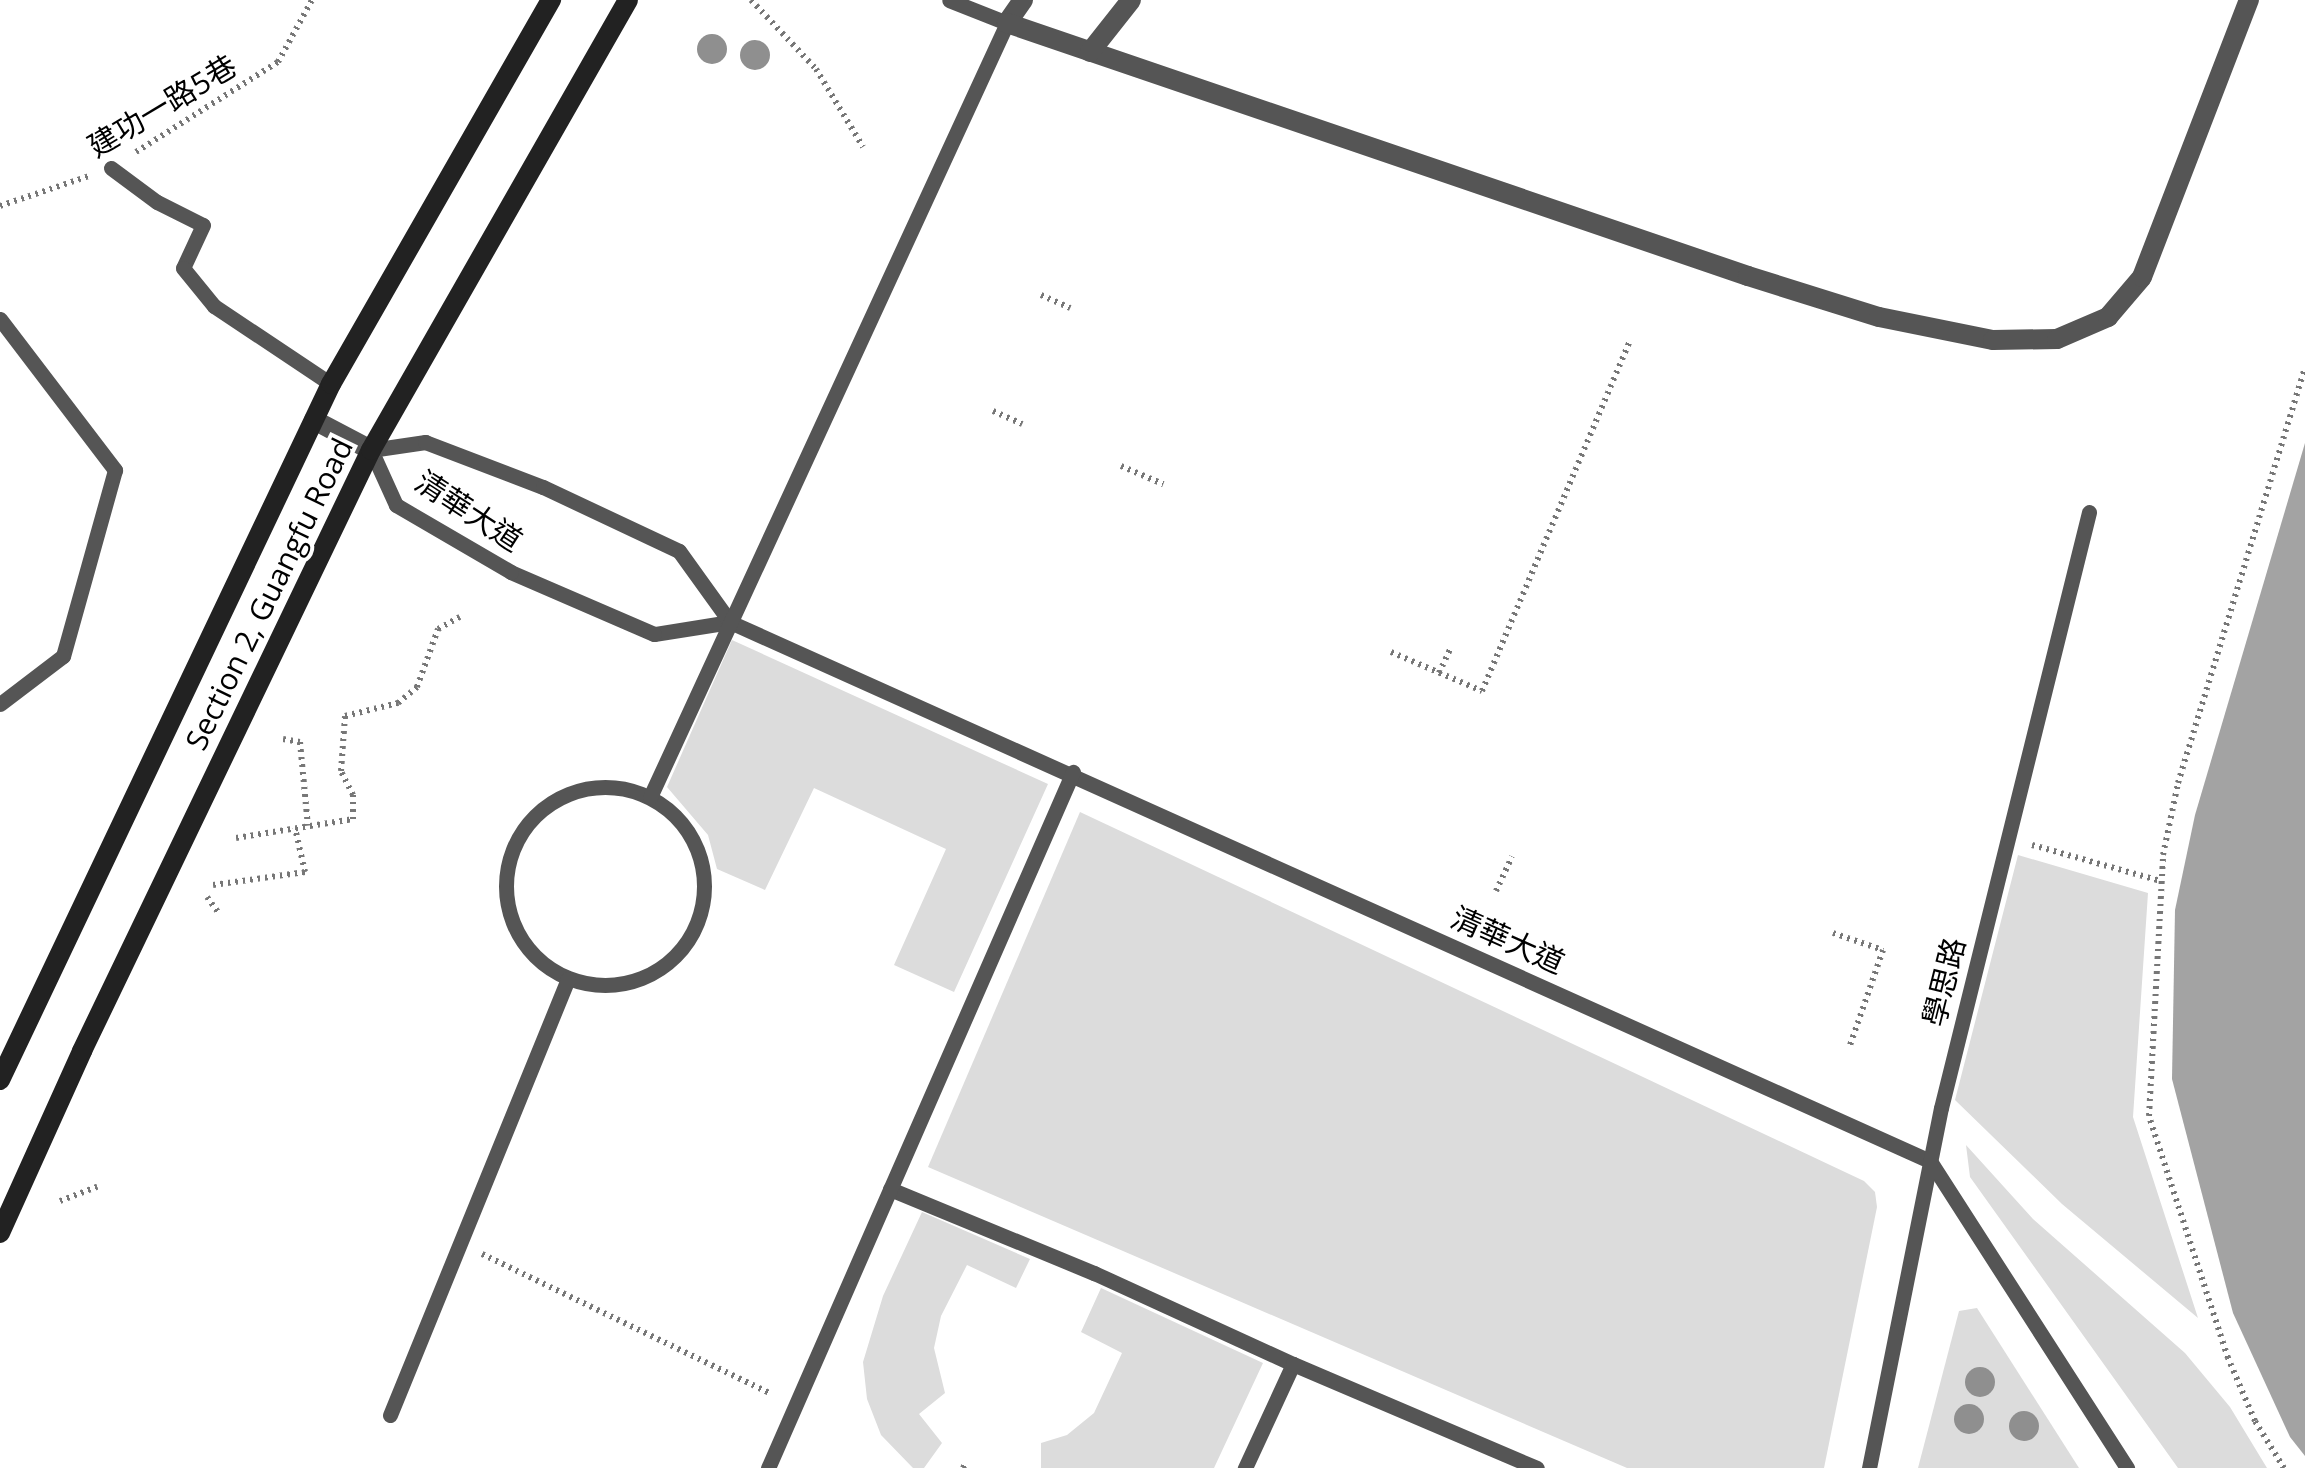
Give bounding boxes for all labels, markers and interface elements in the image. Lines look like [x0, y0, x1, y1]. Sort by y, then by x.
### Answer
street label: 建功一路5巷 [81, 48, 243, 164]
street label: Section 2, Guangfu Road [178, 432, 360, 756]
street label: 清華大道 [409, 463, 529, 559]
street label: 清華大道 [1446, 899, 1570, 981]
street label: 學思路 [1916, 934, 1972, 1030]

